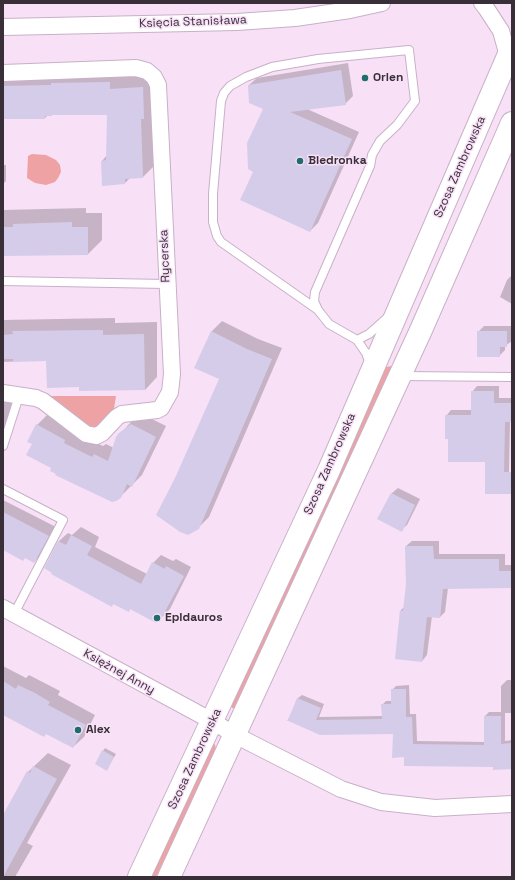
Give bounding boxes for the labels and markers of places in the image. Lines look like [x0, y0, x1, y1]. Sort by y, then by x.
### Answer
place label: Orlen [373, 71, 403, 85]
marker: Orlen [360, 73, 370, 83]
place label: Biedronka [308, 154, 367, 168]
marker: Biedronka [295, 156, 305, 166]
place label: Epidauros [165, 611, 222, 625]
marker: Epidauros [152, 613, 162, 623]
place label: Alex [86, 723, 110, 737]
marker: Alex [73, 725, 83, 735]

